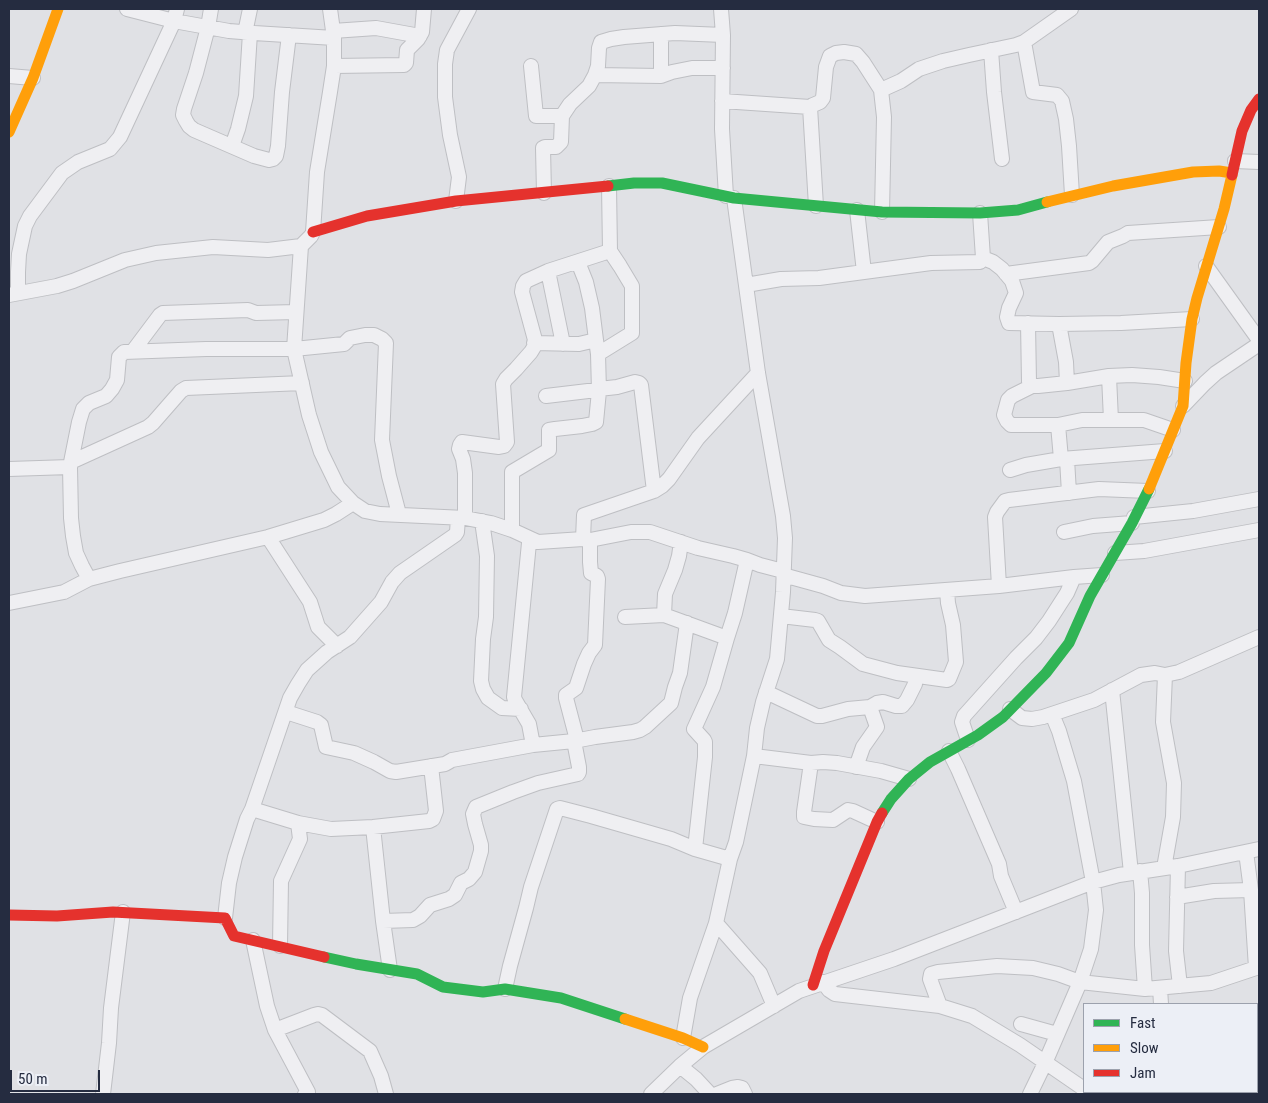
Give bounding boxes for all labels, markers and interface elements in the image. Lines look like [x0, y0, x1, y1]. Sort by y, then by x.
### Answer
legend [1083, 1003, 1258, 1093]
text: Fast [1130, 1014, 1155, 1032]
text: Slow [1130, 1039, 1159, 1057]
scale bar [12, 1060, 102, 1092]
text: Jam [1130, 1064, 1156, 1082]
text: 50 m [18, 1070, 48, 1088]

